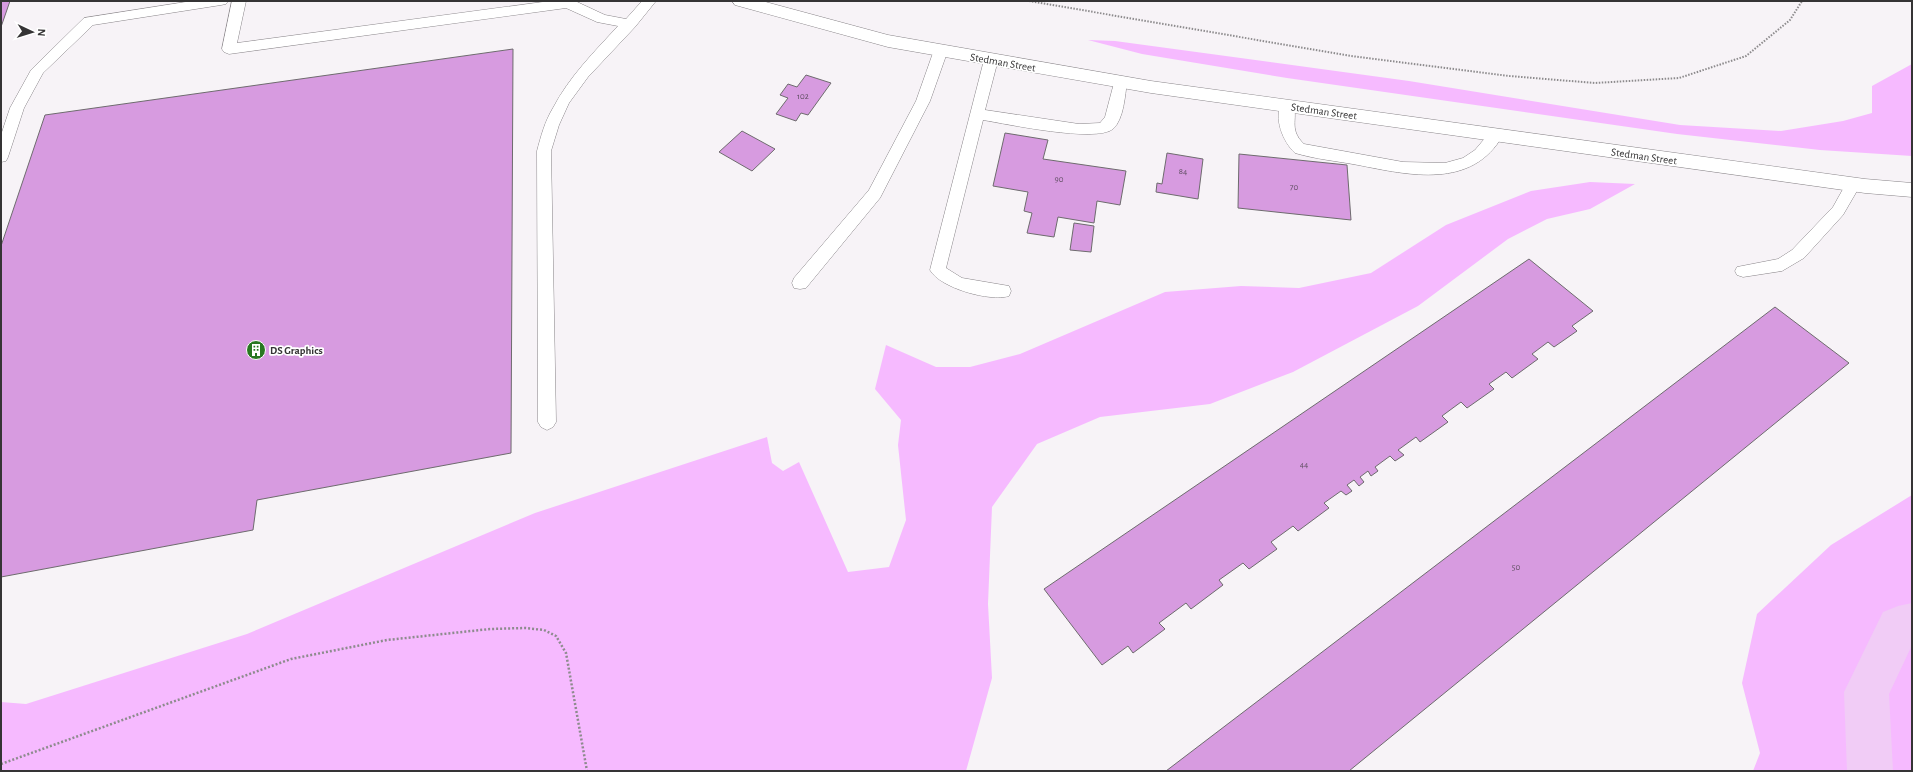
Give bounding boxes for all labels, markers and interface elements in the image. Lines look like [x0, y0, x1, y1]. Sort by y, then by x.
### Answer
north arrow [12, 12, 52, 52]
text: N [36, 28, 47, 37]
street label: Stedman Street [969, 51, 1037, 74]
house number: 102 [797, 92, 809, 101]
street label: Stedman Street [1290, 101, 1358, 122]
street label: Stedman Street [1610, 146, 1678, 167]
house number: 84 [1179, 167, 1188, 176]
house number: 90 [1055, 175, 1064, 184]
house number: 70 [1290, 183, 1298, 192]
building icon: DS Graphics [245, 339, 267, 361]
place label: DS Graphics [270, 345, 323, 356]
house number: 44 [1300, 460, 1309, 469]
house number: 50 [1512, 563, 1521, 572]

